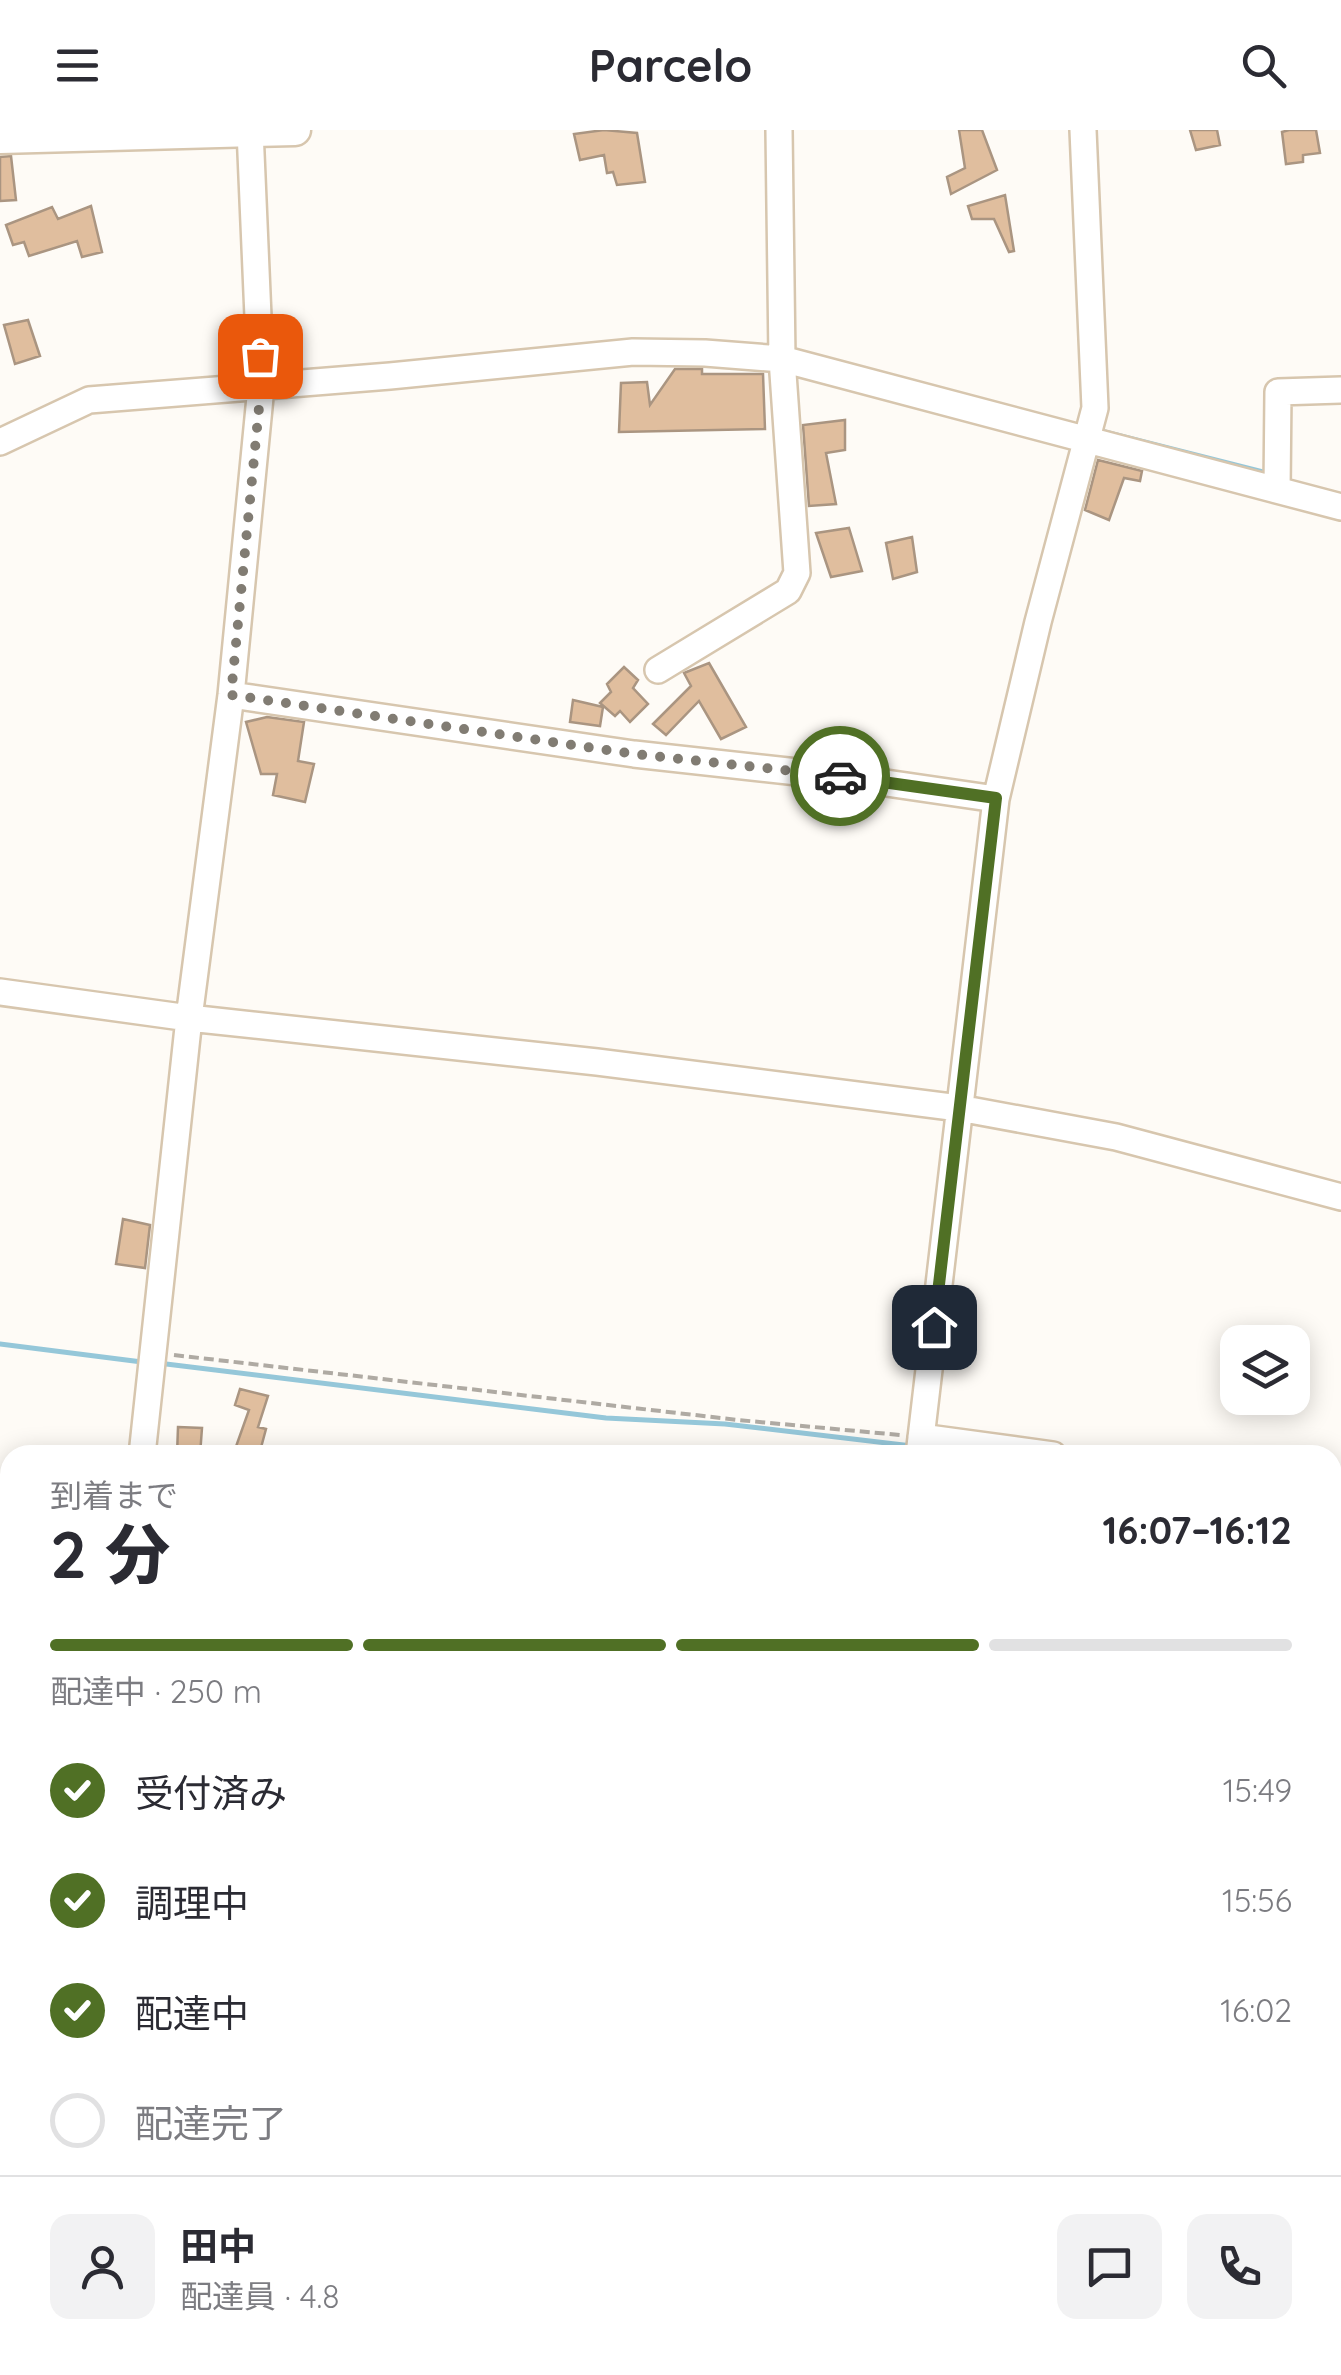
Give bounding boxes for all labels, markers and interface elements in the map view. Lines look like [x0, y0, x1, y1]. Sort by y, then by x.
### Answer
text: Parcelo [589, 37, 752, 93]
icon: menu [50, 38, 105, 93]
icon: search [1236, 38, 1291, 93]
pin [218, 314, 303, 399]
icon: bag [233, 329, 288, 384]
courier [790, 726, 890, 826]
icon: car [813, 749, 868, 804]
pin [892, 1285, 977, 1370]
icon: home [907, 1300, 962, 1355]
map controls [1220, 1325, 1310, 1415]
button: layers [1220, 1325, 1310, 1415]
text: 到着まで [50, 1475, 178, 1515]
text: 16:07–16:12 [1102, 1506, 1292, 1554]
text: 2 分 [50, 1513, 170, 1594]
text: 配達中 · 250 m [50, 1671, 262, 1711]
icon: check [50, 1763, 105, 1818]
text: 受付済み [135, 1769, 287, 1817]
text: 15:49 [1223, 1770, 1292, 1810]
icon: check [50, 1873, 105, 1928]
text: 調理中 [135, 1879, 249, 1927]
text: 15:56 [1222, 1880, 1292, 1920]
icon: check [50, 1983, 105, 2038]
text: 配達中 [135, 1989, 249, 2037]
text: 16:02 [1220, 1990, 1292, 2030]
text: 配達完了 [135, 2099, 287, 2147]
button: person [50, 2214, 155, 2319]
button: chat [1057, 2214, 1162, 2319]
button: phone [1187, 2214, 1292, 2319]
text: 田中 [180, 2222, 256, 2270]
text: 配達員 · 4.8 [180, 2276, 340, 2316]

